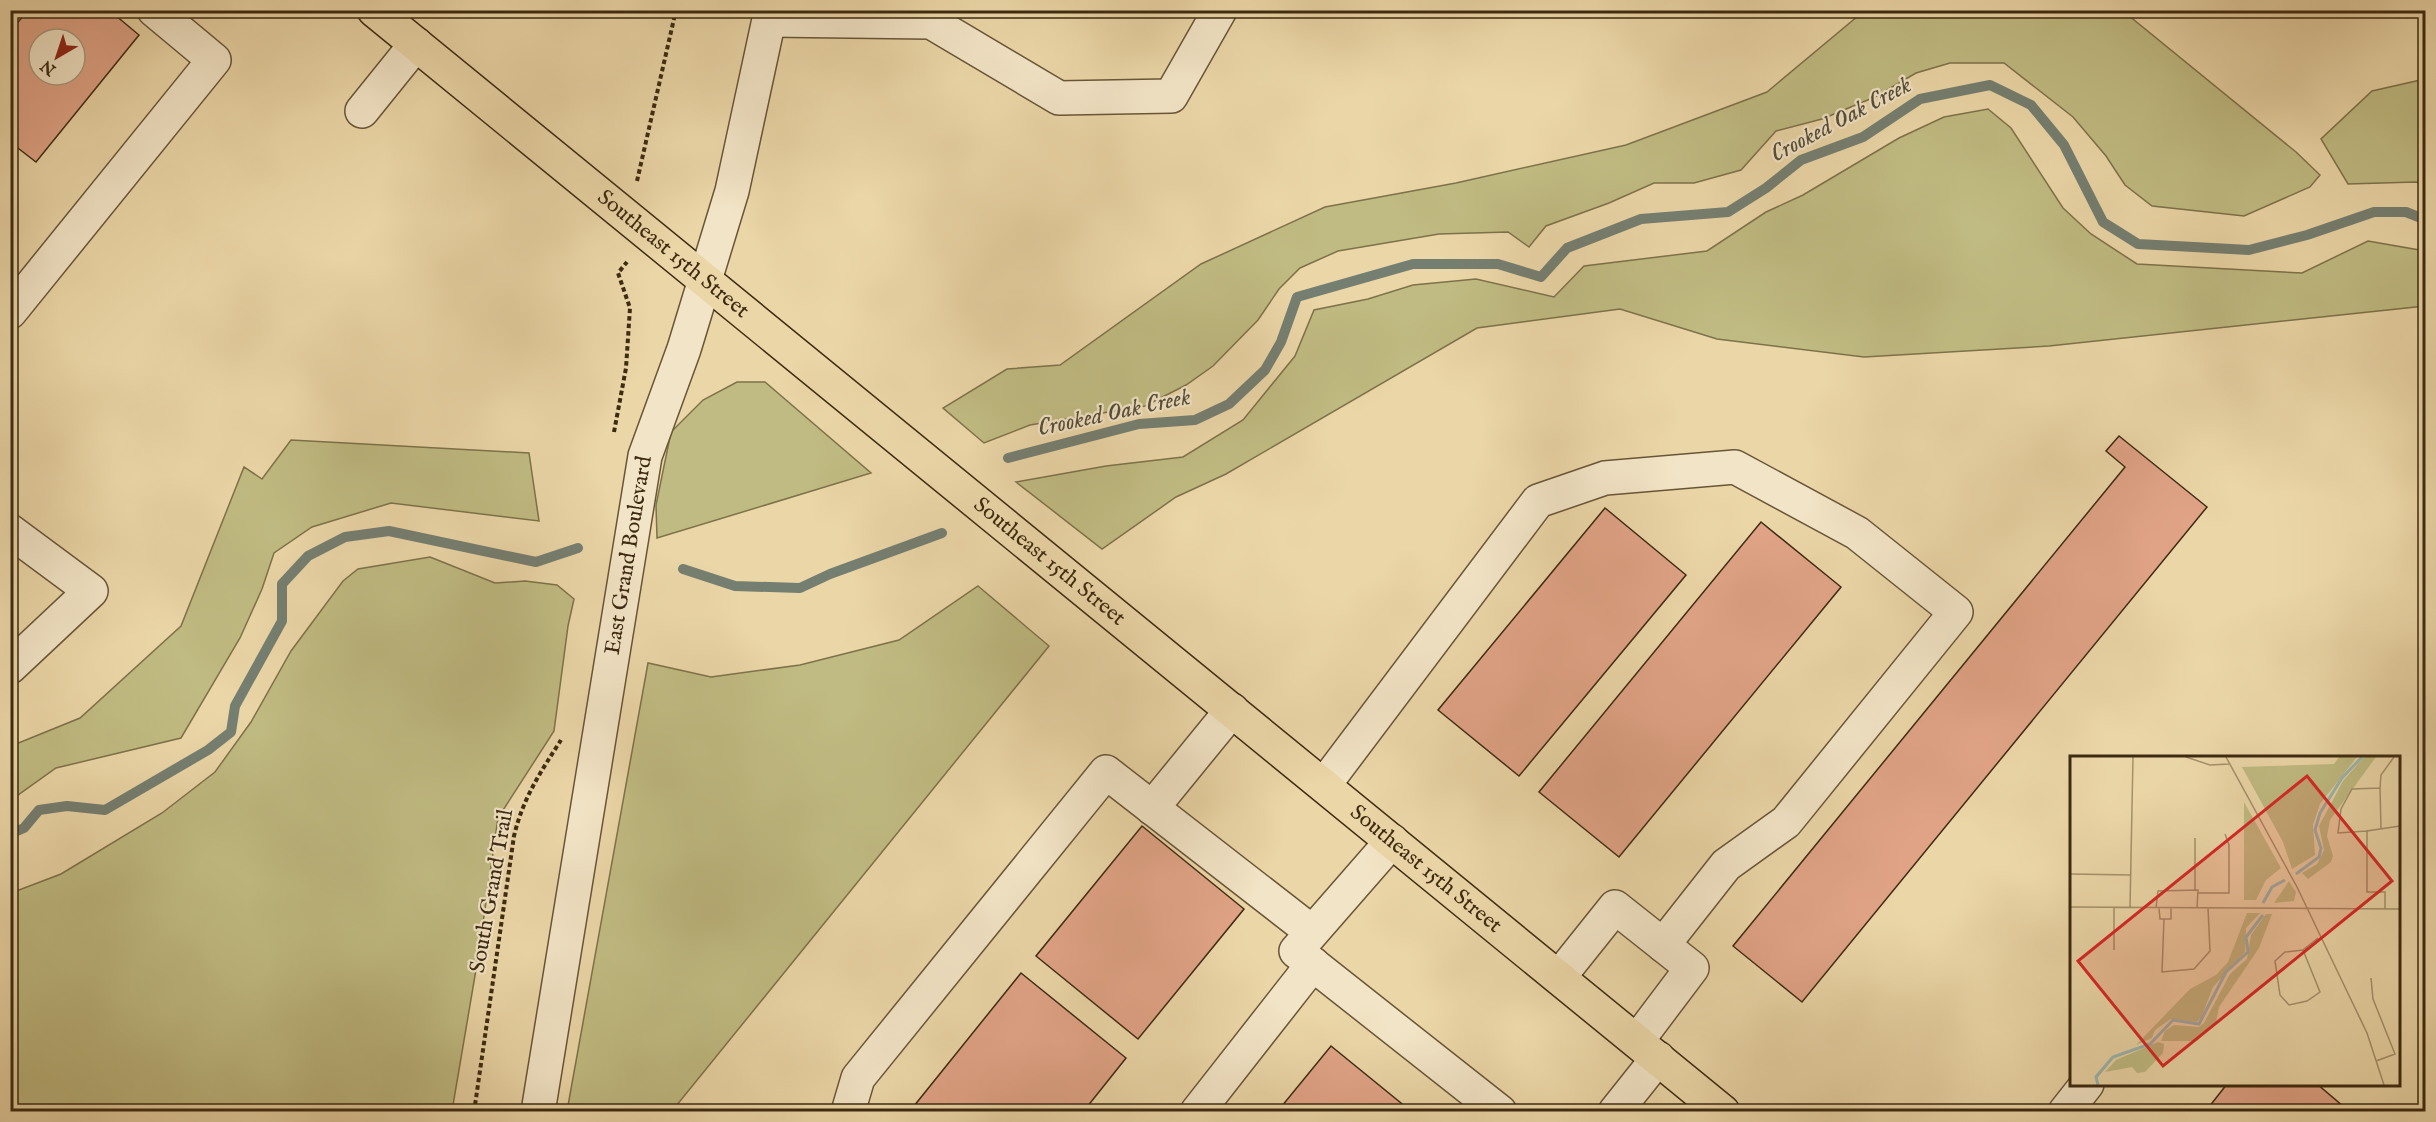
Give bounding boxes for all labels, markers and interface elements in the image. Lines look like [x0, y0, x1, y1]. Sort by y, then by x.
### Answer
north arrow [27, 27, 87, 87]
text: N [37, 55, 61, 80]
water label: Crooked Oak Creek [1765, 70, 1917, 170]
street label: Southeast 15th Street [591, 184, 755, 325]
water label: Crooked Oak Creek [1035, 382, 1194, 444]
street label: East Grand Boulevard [599, 454, 659, 657]
street label: Southeast 15th Street [967, 491, 1131, 632]
inset map [2070, 756, 2400, 1086]
street label: Southeast 15th Street [1344, 799, 1508, 940]
street label: South Grand Trail [464, 807, 520, 975]

